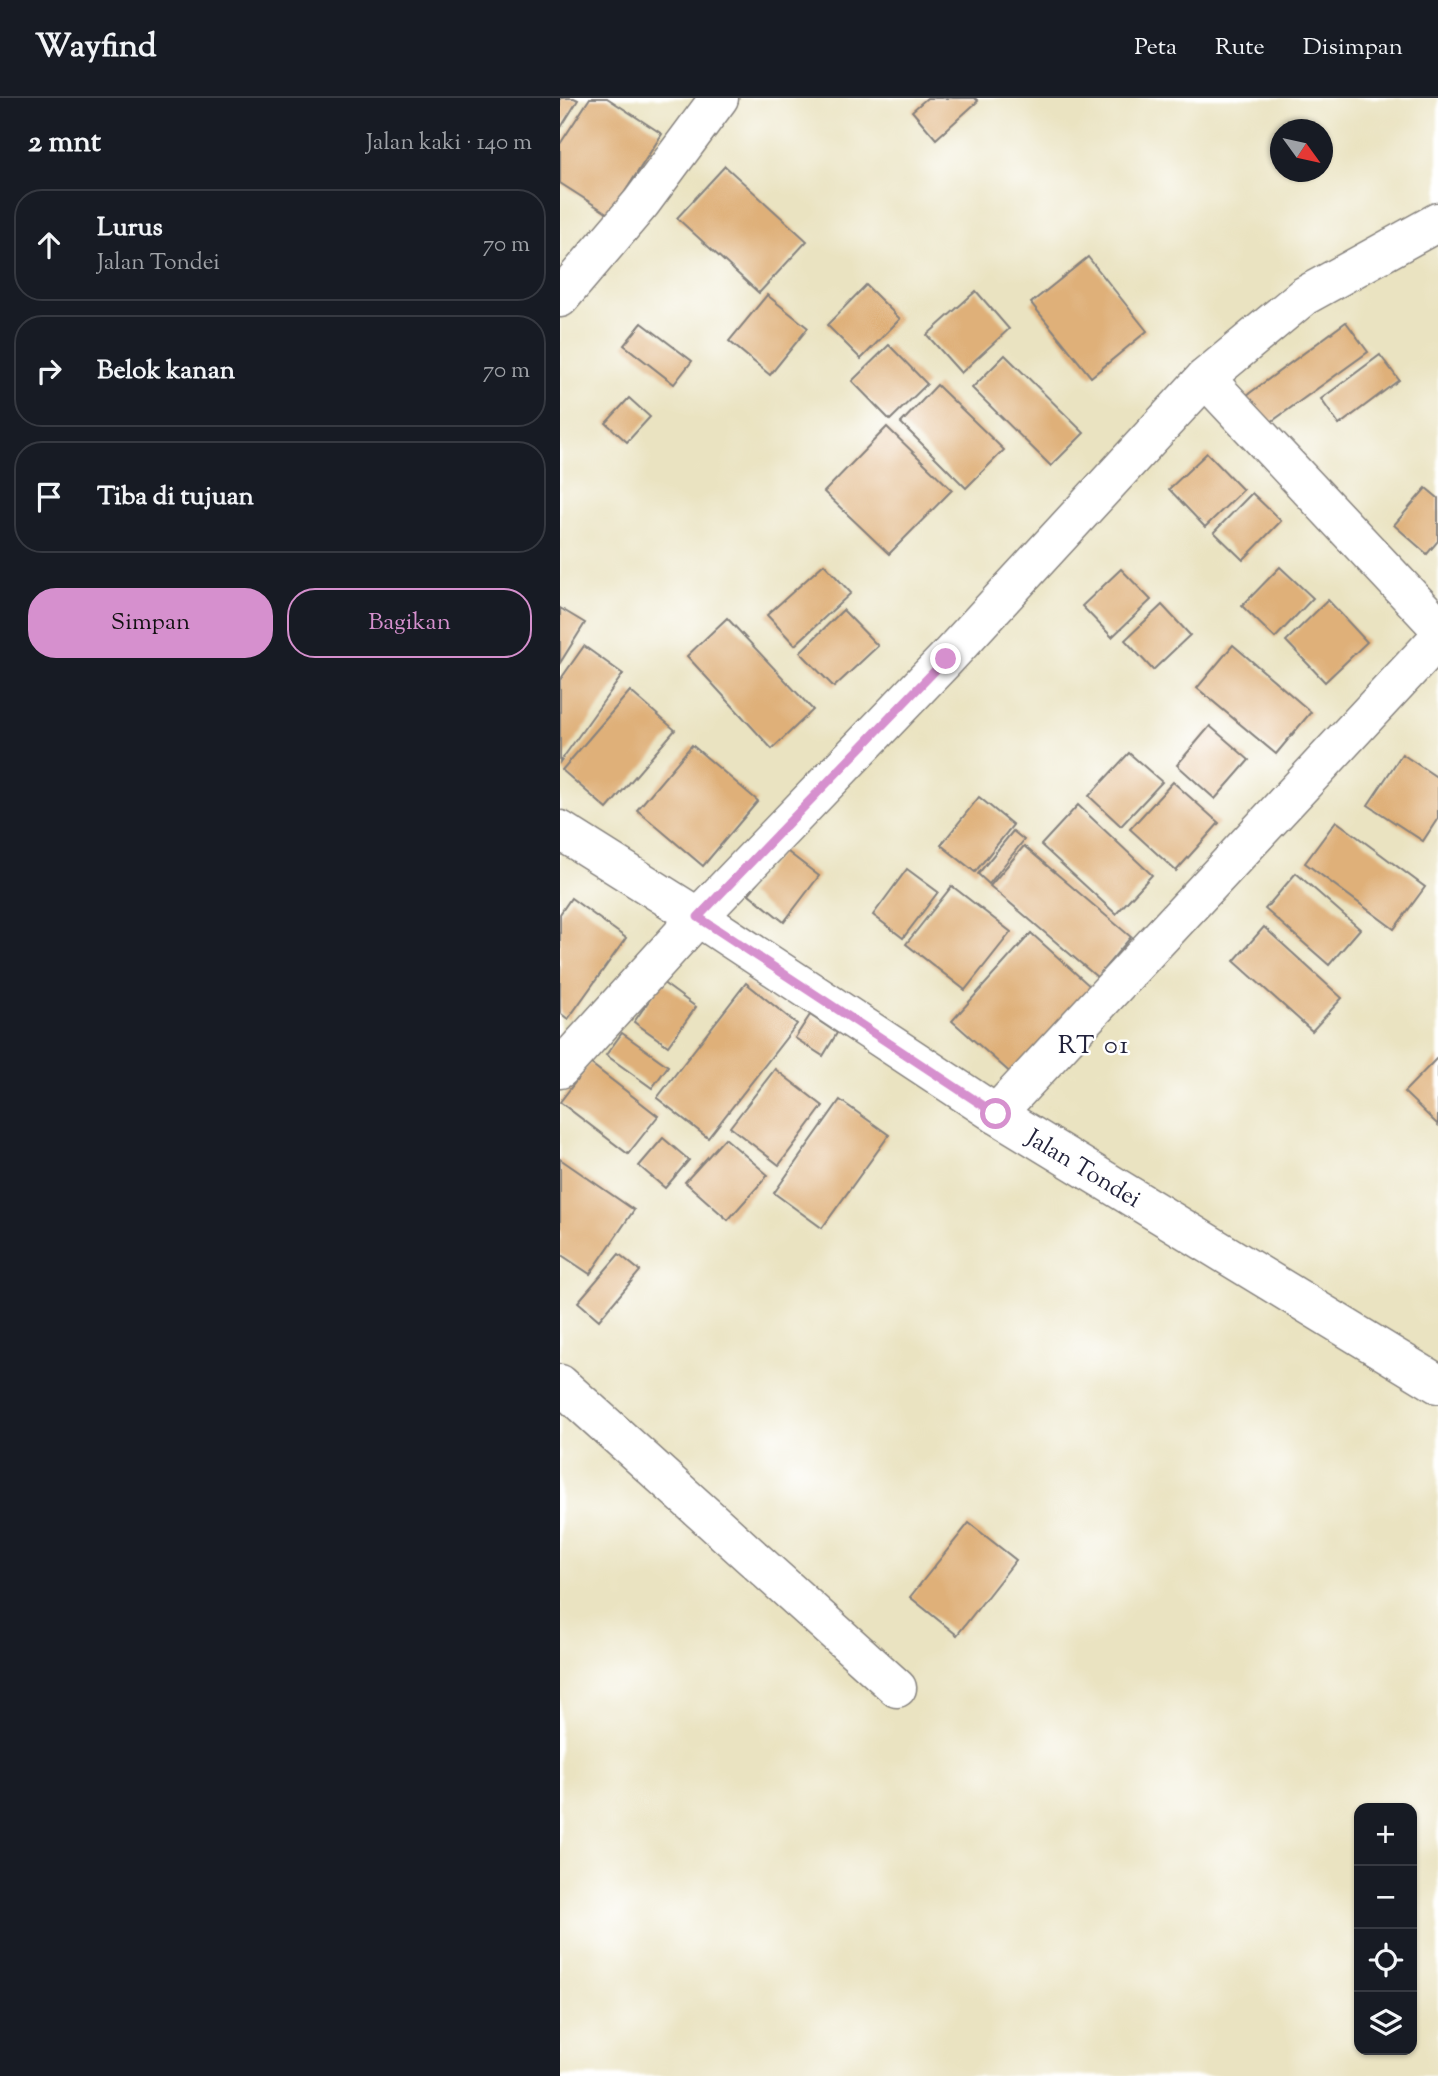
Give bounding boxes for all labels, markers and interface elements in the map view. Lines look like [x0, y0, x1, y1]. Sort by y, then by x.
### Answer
text: Wayfind [35, 24, 157, 72]
text: Peta [1134, 31, 1177, 65]
text: Rute [1215, 31, 1265, 65]
text: Disimpan [1303, 31, 1403, 65]
north arrow [1270, 119, 1333, 182]
text: 2 mnt [28, 122, 101, 165]
text: Jalan kaki · 140 m [366, 127, 532, 160]
text: Lurus [97, 210, 163, 247]
icon: ahead [30, 226, 68, 264]
text: 70 m [483, 229, 530, 262]
text: Jalan Tondei [97, 247, 220, 280]
icon: right [30, 352, 68, 390]
text: Belok kanan [97, 353, 235, 390]
text: 70 m [483, 355, 530, 388]
icon: arrive [30, 478, 68, 516]
text: Tiba di tujuan [97, 479, 254, 516]
button: Simpan [28, 588, 273, 658]
button: Bagikan [287, 588, 532, 658]
route end [930, 643, 961, 674]
district label: RT 01 [1058, 1028, 1130, 1065]
route start [980, 1098, 1011, 1129]
street label: Jalan Tondei [1018, 1121, 1147, 1217]
map controls [1354, 1803, 1417, 2055]
button: + [1354, 1803, 1417, 1866]
button: − [1354, 1866, 1417, 1929]
button: locate [1354, 1929, 1417, 1992]
button: layers [1354, 1992, 1417, 2055]

